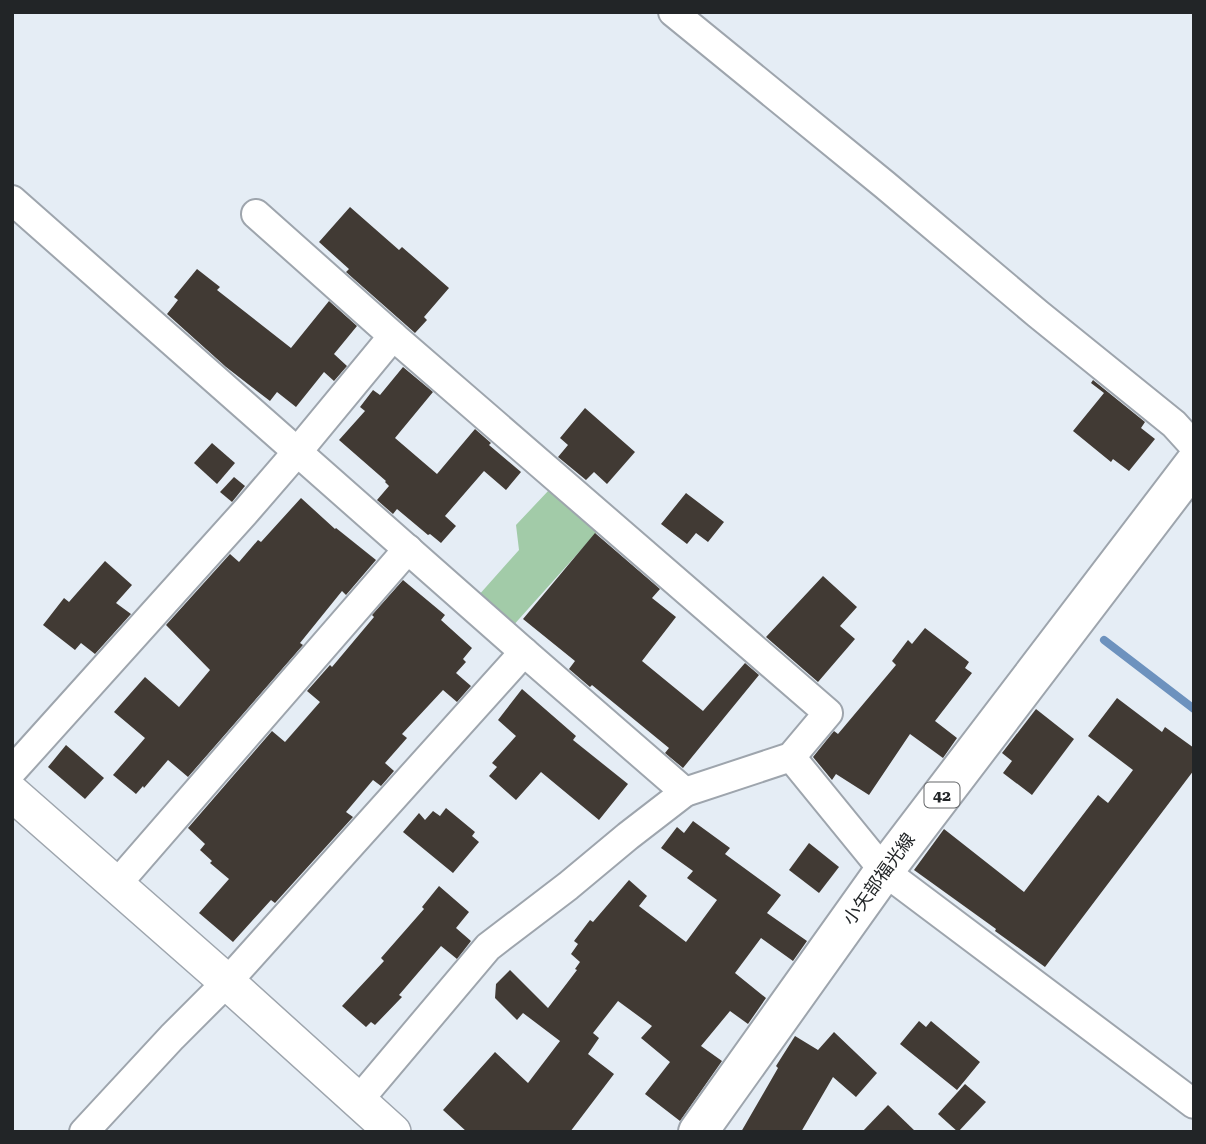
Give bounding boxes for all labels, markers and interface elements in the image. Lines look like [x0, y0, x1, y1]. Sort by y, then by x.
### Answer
road number: 42 [925, 782, 960, 808]
street label: 小矢部福光線 [838, 829, 919, 929]

